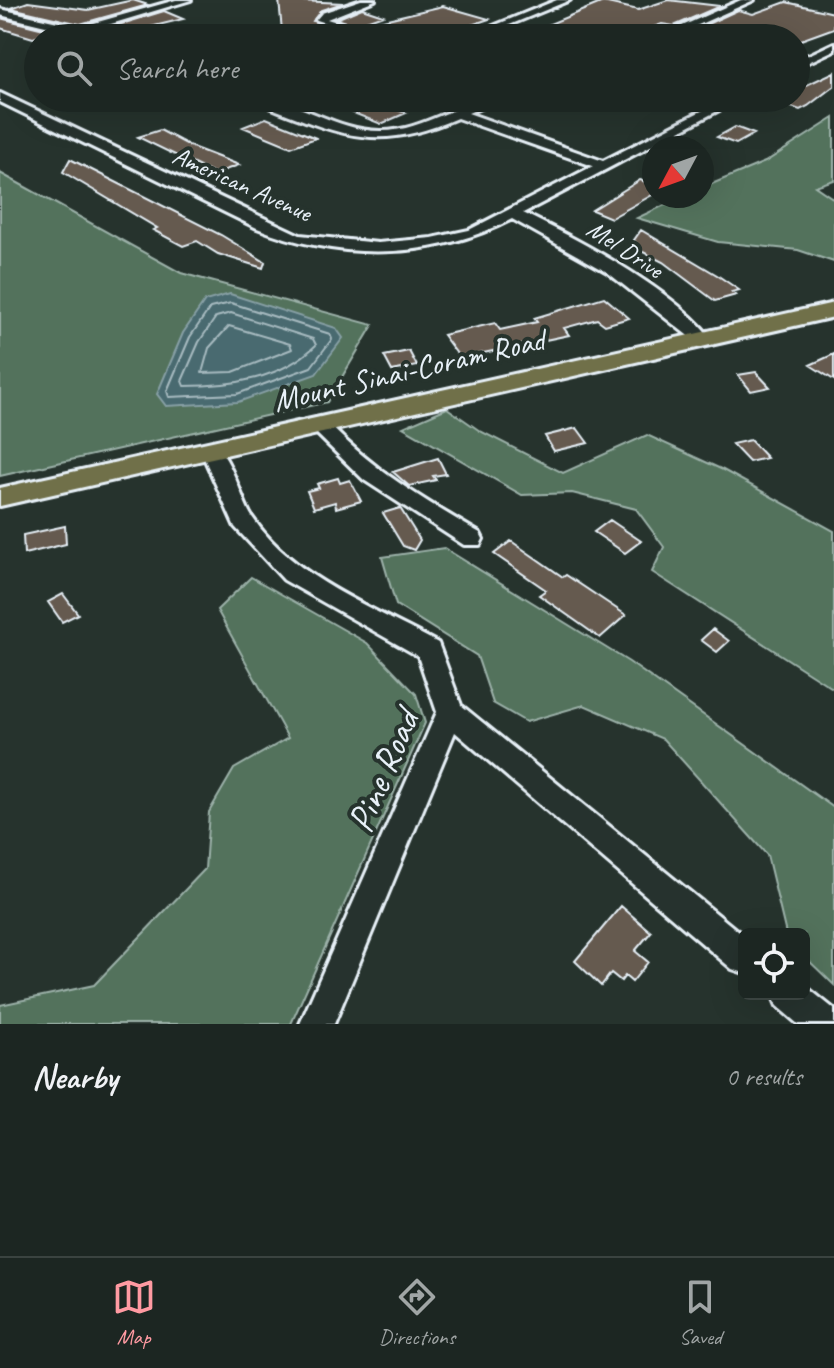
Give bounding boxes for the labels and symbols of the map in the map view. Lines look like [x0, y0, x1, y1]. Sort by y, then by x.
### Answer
north arrow [642, 136, 714, 208]
street label: American Avenue [167, 139, 318, 230]
street label: Mel Drive [581, 212, 671, 287]
street label: Mount Sinai-Coram Road [269, 318, 553, 421]
street label: Pine Road [336, 697, 432, 839]

